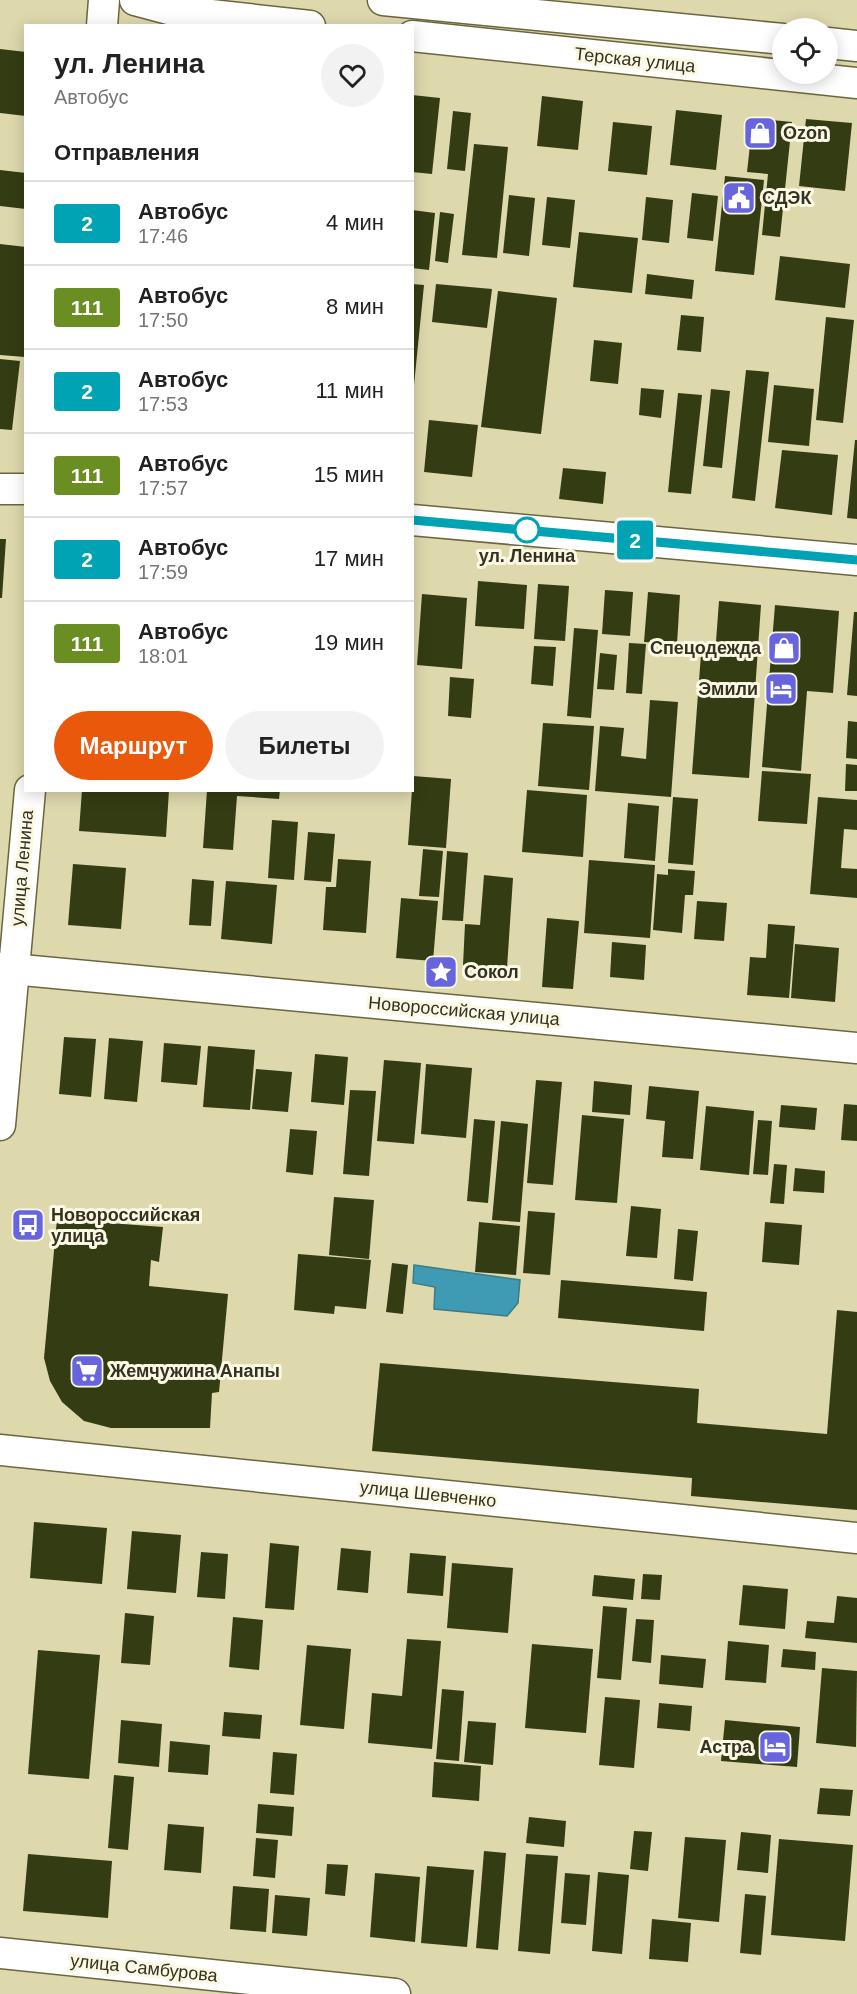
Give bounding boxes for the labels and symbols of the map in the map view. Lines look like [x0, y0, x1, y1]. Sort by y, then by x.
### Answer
street label: Терская улица [574, 44, 697, 76]
shop icon: Ozon [742, 115, 778, 151]
place label: Ozon [783, 123, 828, 143]
public building icon: СДЭК [721, 180, 757, 216]
place label: СДЭК [762, 188, 812, 208]
marker: ул. Ленина [514, 517, 540, 543]
line badge: 2 [616, 520, 654, 560]
place label: ул. Ленина [479, 546, 576, 566]
shop icon: Спецодежда [766, 630, 802, 666]
place label: Спецодежда [650, 638, 762, 658]
hotel icon: Эмили [763, 671, 799, 707]
place label: Эмили [698, 679, 758, 699]
street label: улица Ленина [7, 808, 37, 927]
place icon: Сокол [423, 954, 459, 990]
place label: Сокол [464, 962, 519, 982]
street label: Новороссийская улица [367, 993, 561, 1029]
place label: Новороссийская улица [51, 1205, 200, 1246]
bus stop icon: Новороссийская улица [10, 1207, 46, 1243]
supermarket icon: Жемчужина Анапы [69, 1353, 105, 1389]
place label: Жемчужина Анапы [109, 1361, 280, 1381]
street label: улица Шевченко [359, 1477, 497, 1511]
hotel icon: Астра [757, 1729, 793, 1765]
place label: Астра [699, 1737, 753, 1757]
street label: улица Самбурова [69, 1950, 220, 1986]

